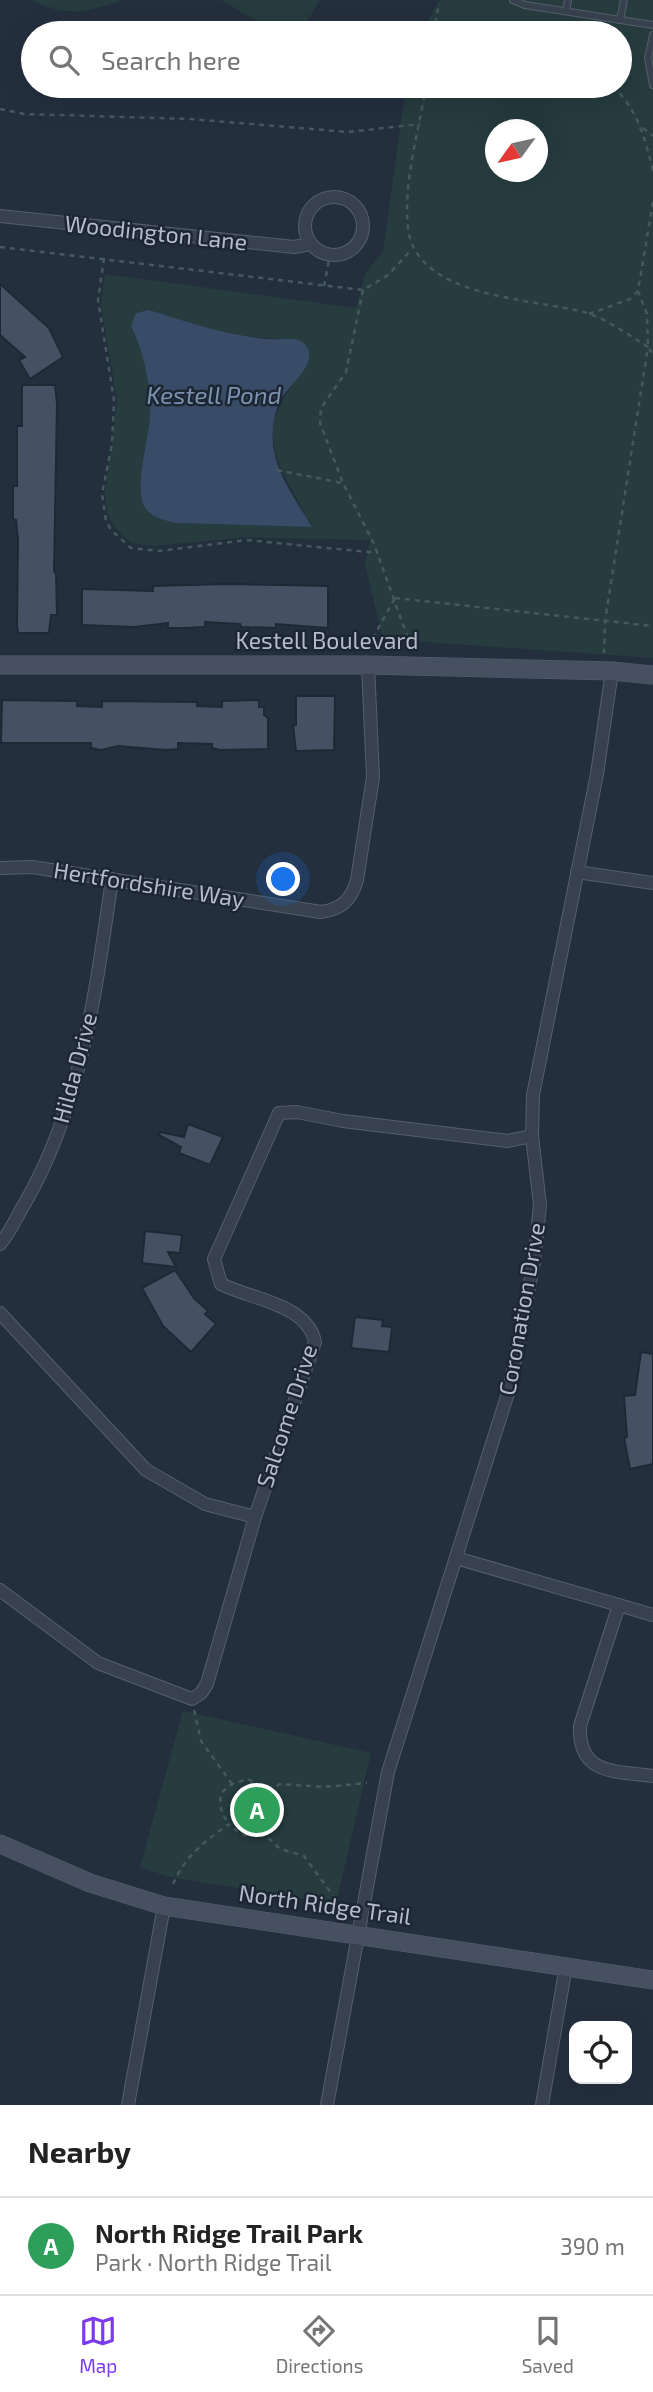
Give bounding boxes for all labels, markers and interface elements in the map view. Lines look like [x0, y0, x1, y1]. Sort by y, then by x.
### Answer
search box [21, 21, 632, 98]
icon: search [45, 41, 83, 79]
text: Search here [101, 44, 241, 75]
north arrow [485, 119, 548, 182]
street label: Woodington Lane [64, 209, 249, 255]
water label: Kestell Pond [147, 380, 282, 409]
street label: Kestell Boulevard [235, 626, 419, 654]
street label: Hertfordshire Way [52, 855, 246, 913]
your location [266, 862, 300, 896]
street label: Hilda Drive [46, 1009, 102, 1126]
street label: Coronation Drive [492, 1220, 550, 1397]
street label: Salcome Drive [250, 1341, 322, 1491]
pin: A [234, 1784, 280, 1836]
street label: North Ridge Trail [237, 1878, 413, 1930]
map controls [569, 2021, 632, 2084]
button: locate [569, 2021, 632, 2084]
text: Nearby [28, 2133, 131, 2169]
text: North Ridge Trail Park [95, 2217, 363, 2248]
text: A [43, 2232, 59, 2260]
text: 390 m [560, 2232, 625, 2260]
text: Park · North Ridge Trail [95, 2248, 332, 2276]
tab: Map [79, 2312, 117, 2377]
tab: Directions [276, 2312, 363, 2377]
tab: Saved [522, 2312, 574, 2377]

